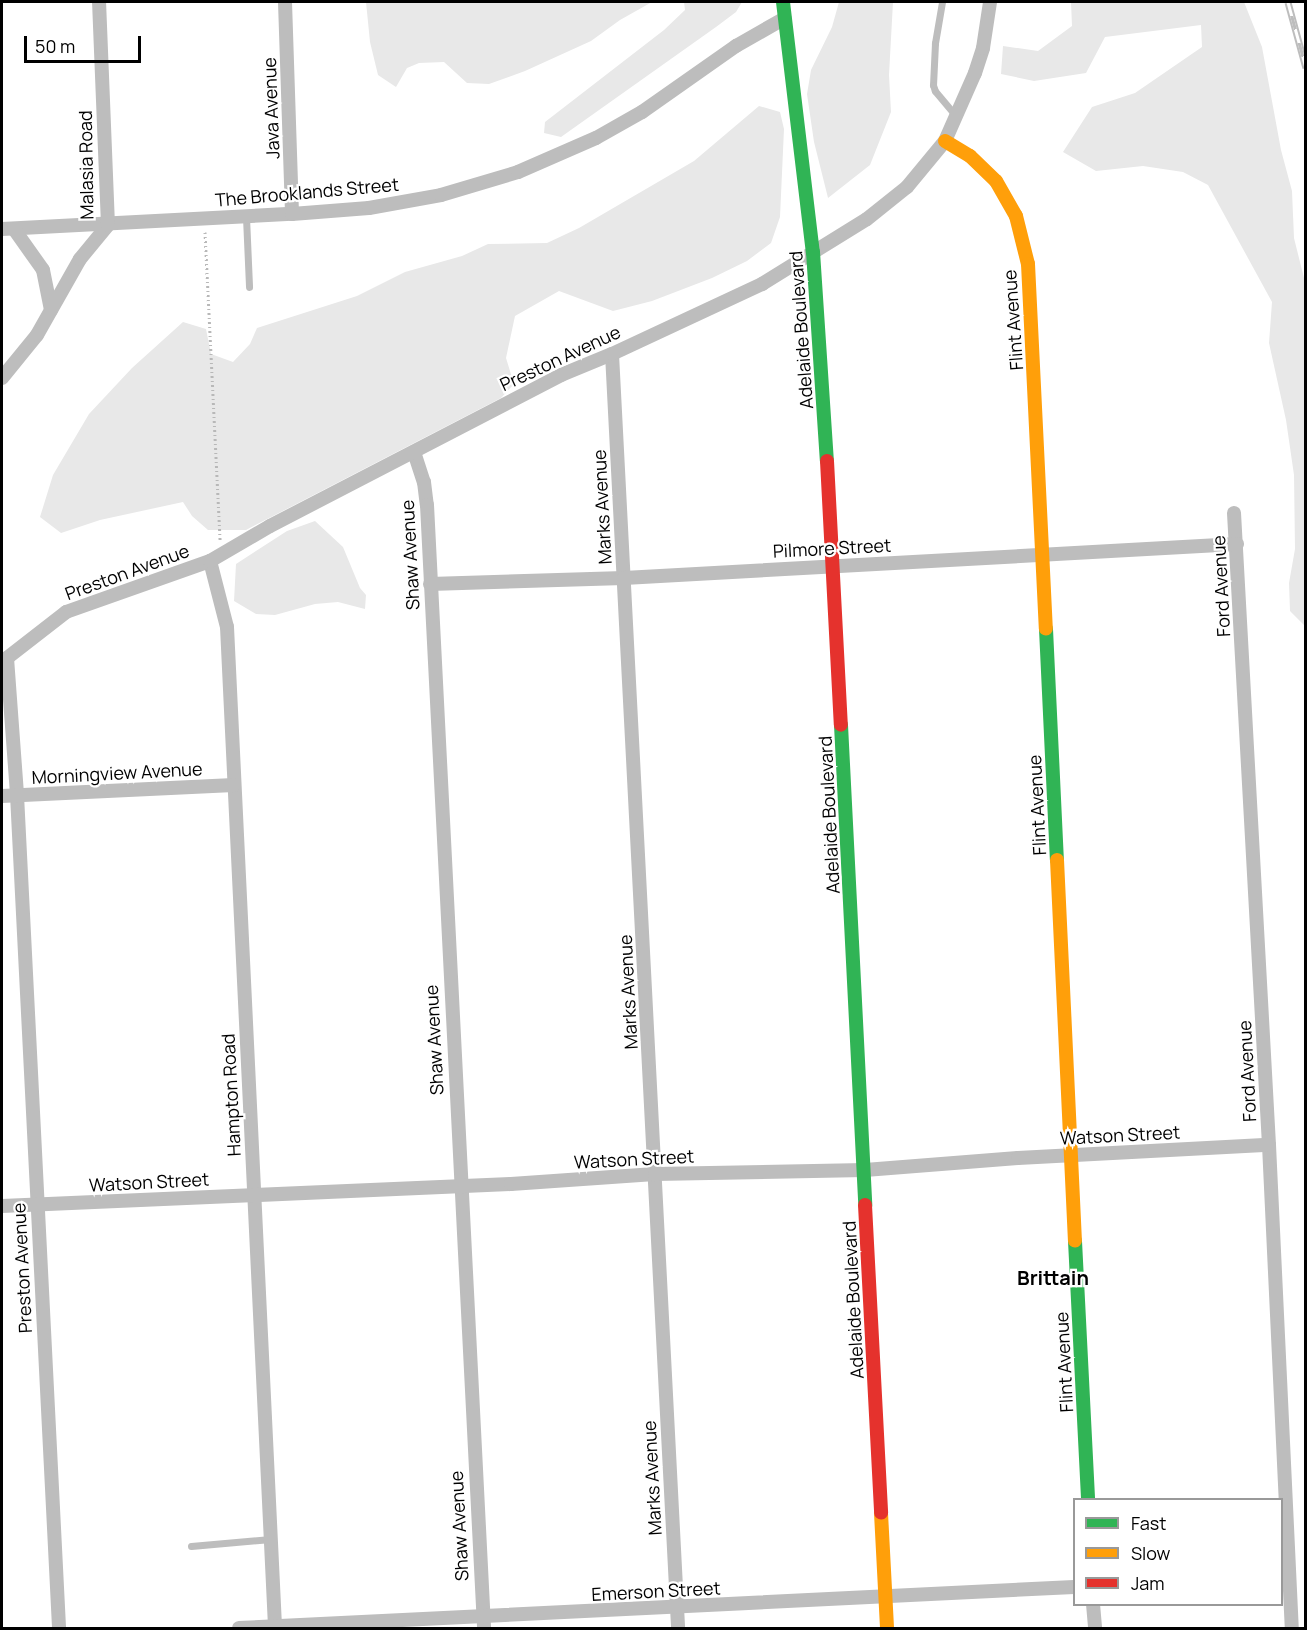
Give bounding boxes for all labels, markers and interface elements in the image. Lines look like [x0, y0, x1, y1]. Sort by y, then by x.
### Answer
scale bar [27, 24, 144, 62]
text: 50 m [35, 34, 75, 58]
street label: Java Avenue [258, 57, 284, 159]
street label: Malasia Road [74, 110, 98, 220]
street label: The Brooklands Street [214, 173, 400, 211]
street label: Adelaide Boulevard [785, 250, 817, 410]
street label: Flint Avenue [999, 269, 1027, 371]
street label: Preston Avenue [496, 321, 624, 395]
street label: Marks Avenue [588, 449, 616, 565]
street label: Shaw Avenue [396, 499, 424, 611]
street label: Pilmore Street [772, 534, 892, 562]
street label: Ford Avenue [1208, 535, 1234, 637]
street label: Preston Avenue [62, 540, 192, 604]
street label: Adelaide Boulevard [814, 735, 844, 895]
street label: Flint Avenue [1024, 754, 1050, 856]
street label: Morningview Avenue [31, 758, 203, 788]
street label: Marks Avenue [614, 934, 642, 1050]
street label: Shaw Avenue [420, 984, 448, 1096]
street label: Ford Avenue [1234, 1020, 1260, 1122]
street label: Hampton Road [217, 1033, 245, 1157]
street label: Watson Street [1059, 1121, 1181, 1149]
street label: Watson Street [573, 1145, 695, 1173]
street label: Watson Street [88, 1168, 210, 1196]
street label: Preston Avenue [8, 1202, 36, 1334]
street label: Adelaide Boulevard [838, 1220, 868, 1380]
district label: Brittain [1017, 1265, 1089, 1289]
street label: Flint Avenue [1051, 1311, 1077, 1413]
street label: Marks Avenue [638, 1420, 666, 1536]
street label: Shaw Avenue [445, 1470, 473, 1582]
legend [1073, 1498, 1283, 1606]
text: Fast [1131, 1511, 1166, 1535]
text: Slow [1131, 1541, 1170, 1565]
text: Jam [1131, 1571, 1165, 1595]
street label: Emerson Street [591, 1577, 721, 1605]

